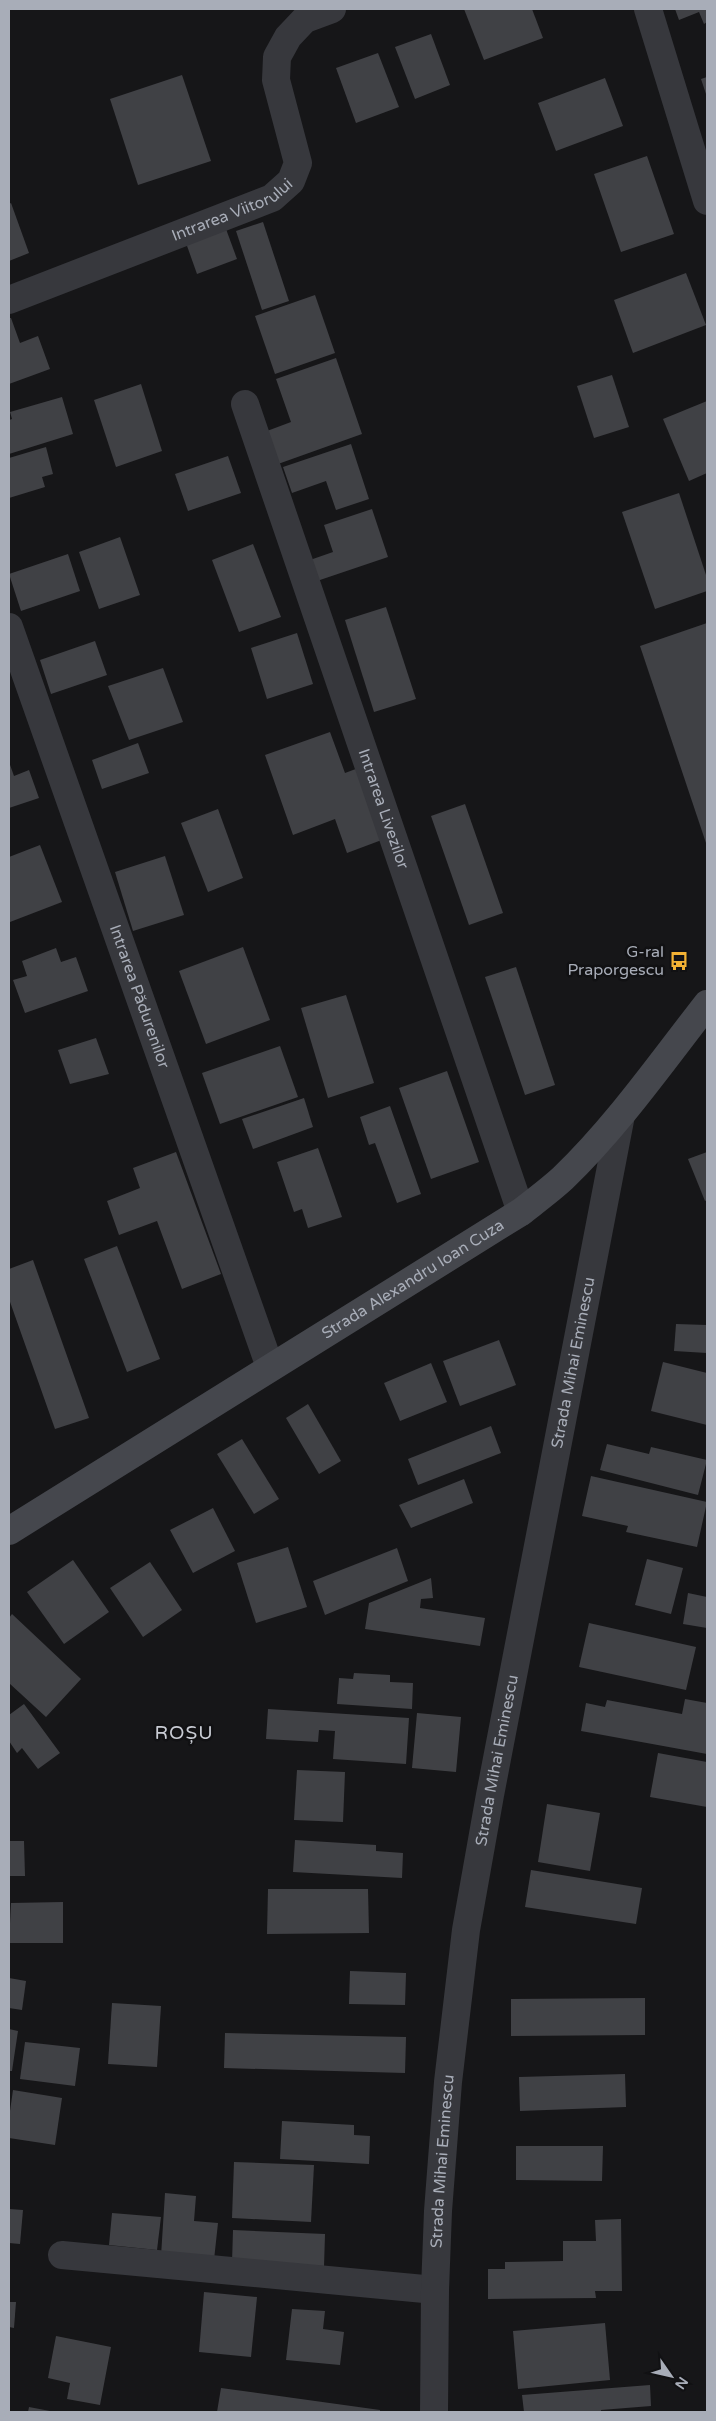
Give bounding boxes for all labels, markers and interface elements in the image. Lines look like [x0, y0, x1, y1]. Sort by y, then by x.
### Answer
street label: Intrarea Viitorului [169, 174, 297, 246]
street label: Intrarea Livezilor [354, 746, 413, 873]
street label: Intrarea Pădurenilor [105, 922, 174, 1072]
place label: G-ral Praporgescu [567, 942, 664, 980]
bus stop icon: G-ral Praporgescu [668, 950, 690, 972]
street label: Strada Alexandru Ioan Cuza [318, 1215, 508, 1344]
street label: Strada Mihai Eminescu [547, 1275, 600, 1450]
street label: Strada Mihai Eminescu [471, 1673, 523, 1847]
district label: ROȘU [154, 1722, 214, 1744]
street label: Strada Mihai Eminescu [427, 2073, 459, 2248]
north arrow [646, 2351, 696, 2401]
text: N [671, 2374, 692, 2392]

